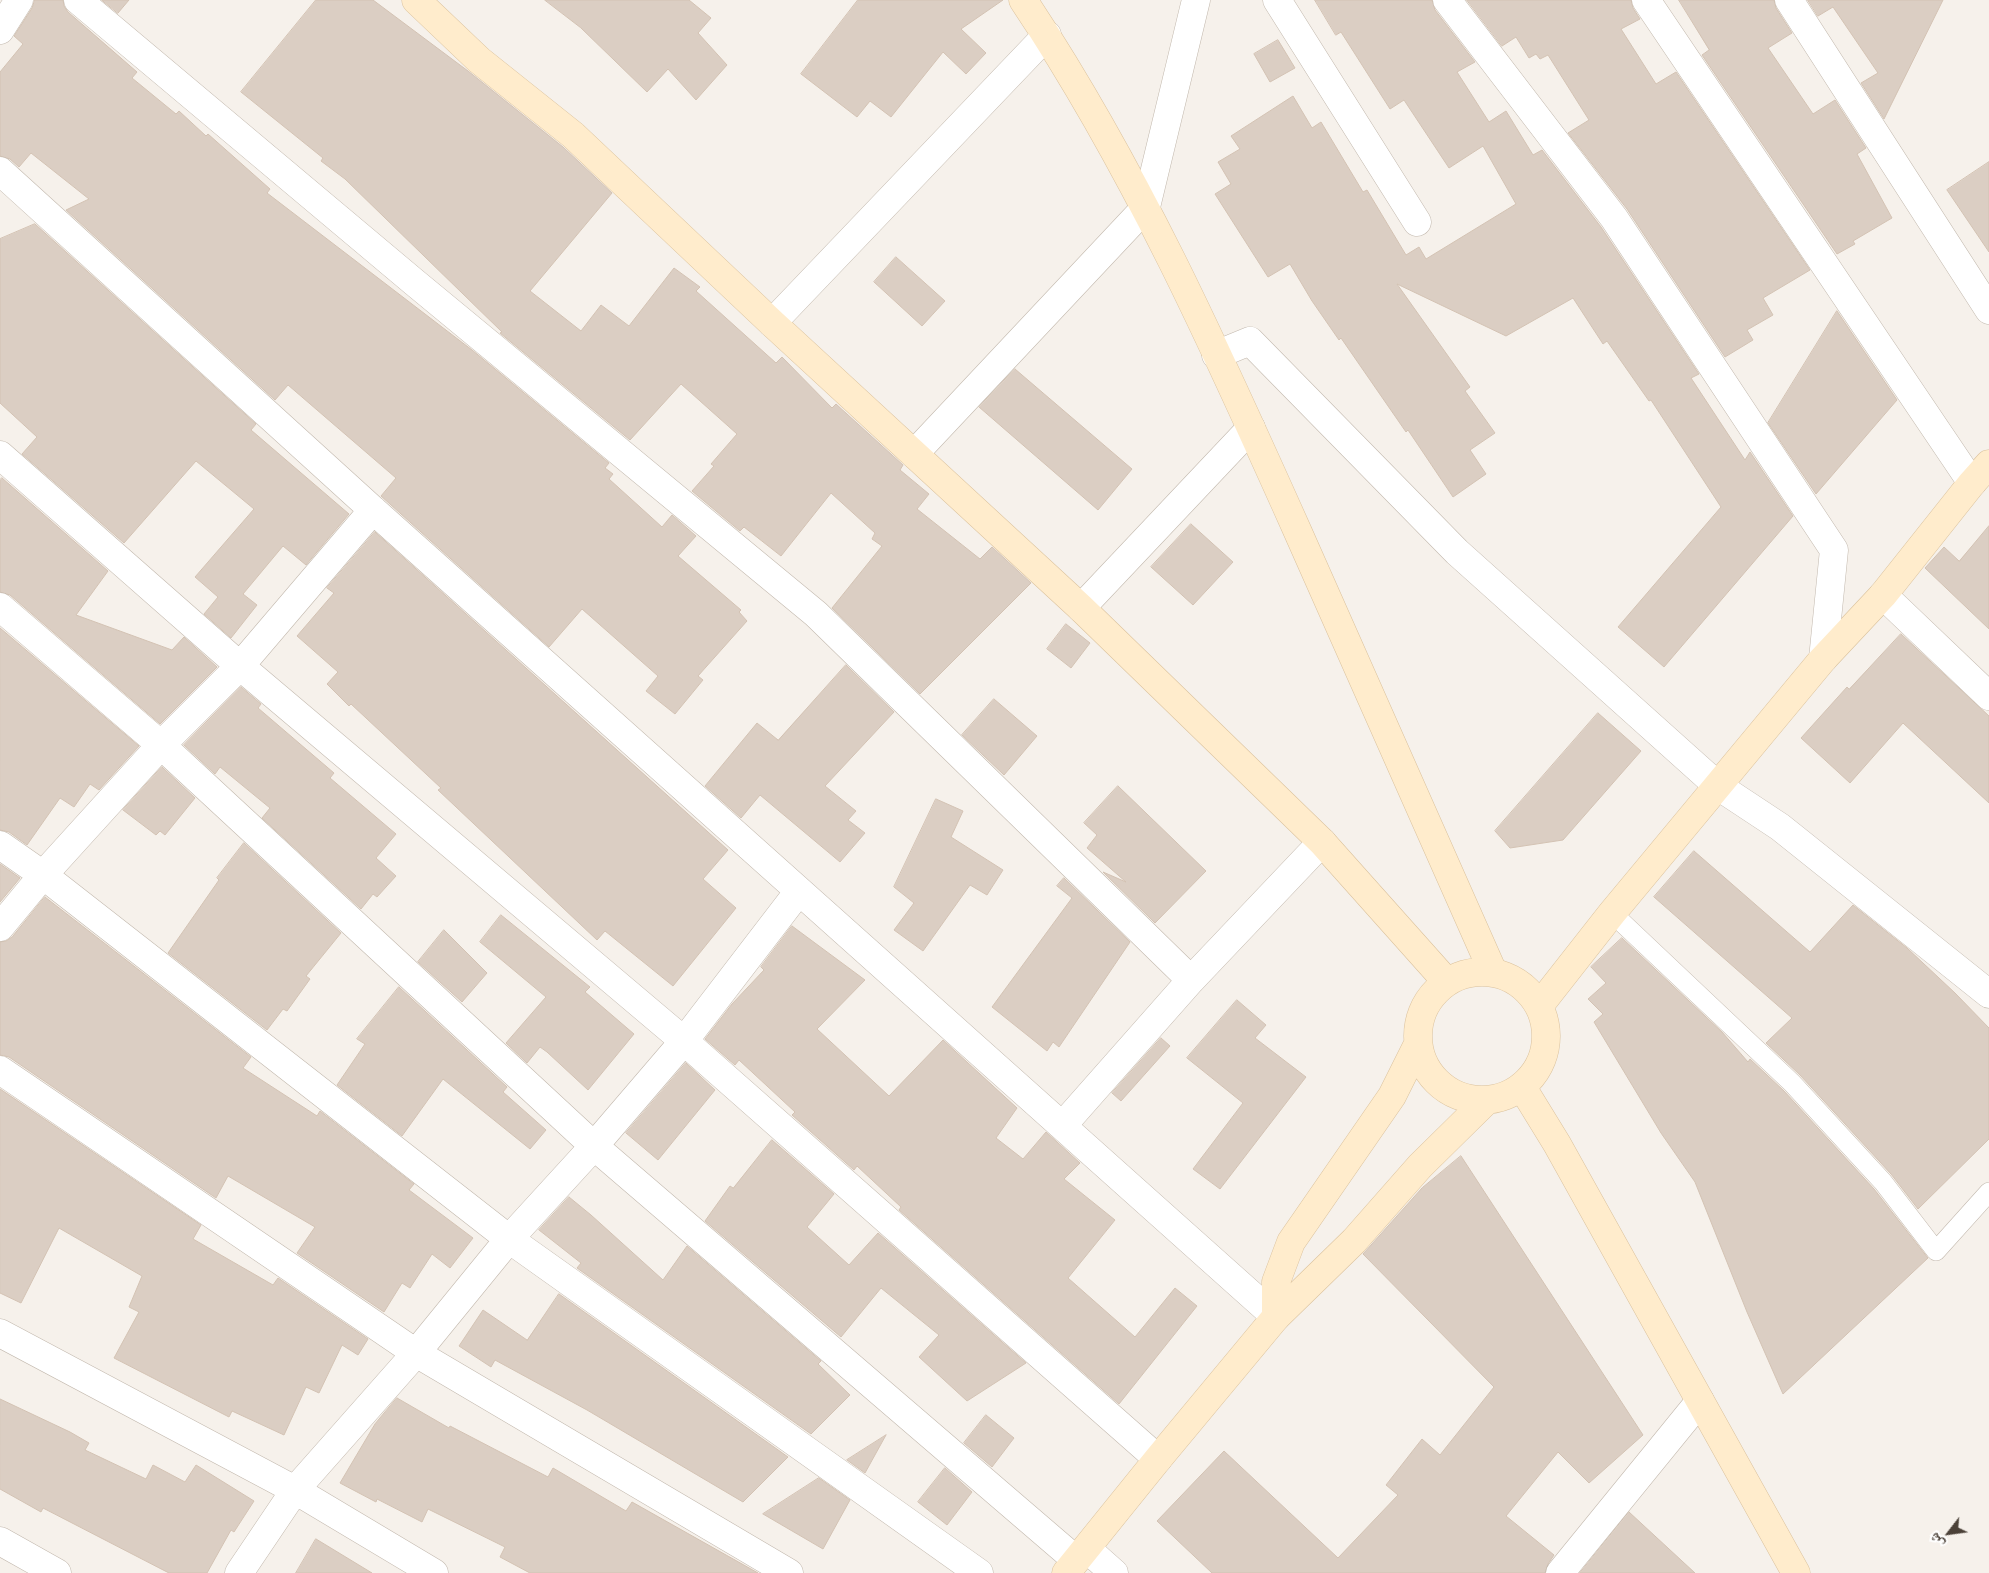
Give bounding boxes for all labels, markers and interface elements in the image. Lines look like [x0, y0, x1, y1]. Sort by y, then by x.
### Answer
north arrow [1924, 1508, 1974, 1558]
text: ش [1925, 1530, 1947, 1551]

